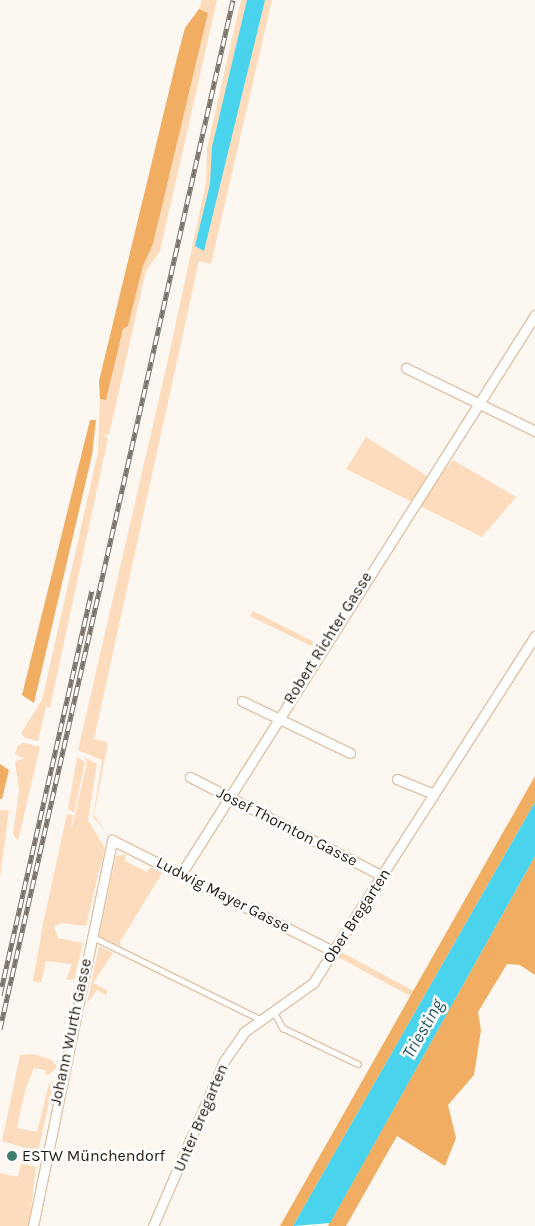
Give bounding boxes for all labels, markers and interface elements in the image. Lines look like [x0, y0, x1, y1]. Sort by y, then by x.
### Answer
street label: Robert Richter Gasse [280, 568, 376, 708]
street label: Josef Thornton Gasse [213, 783, 361, 871]
street label: Ludwig Mayer Gasse [153, 853, 293, 937]
street label: Ober Bregarten [319, 865, 395, 967]
street label: Johann Wurth Gasse [46, 957, 96, 1107]
water label: Triesting [397, 996, 449, 1062]
street label: Unter Bregarten [170, 1061, 232, 1175]
place label: ESTW Münchendorf [22, 1146, 165, 1166]
marker: ESTW Münchendorf [6, 1150, 18, 1162]

